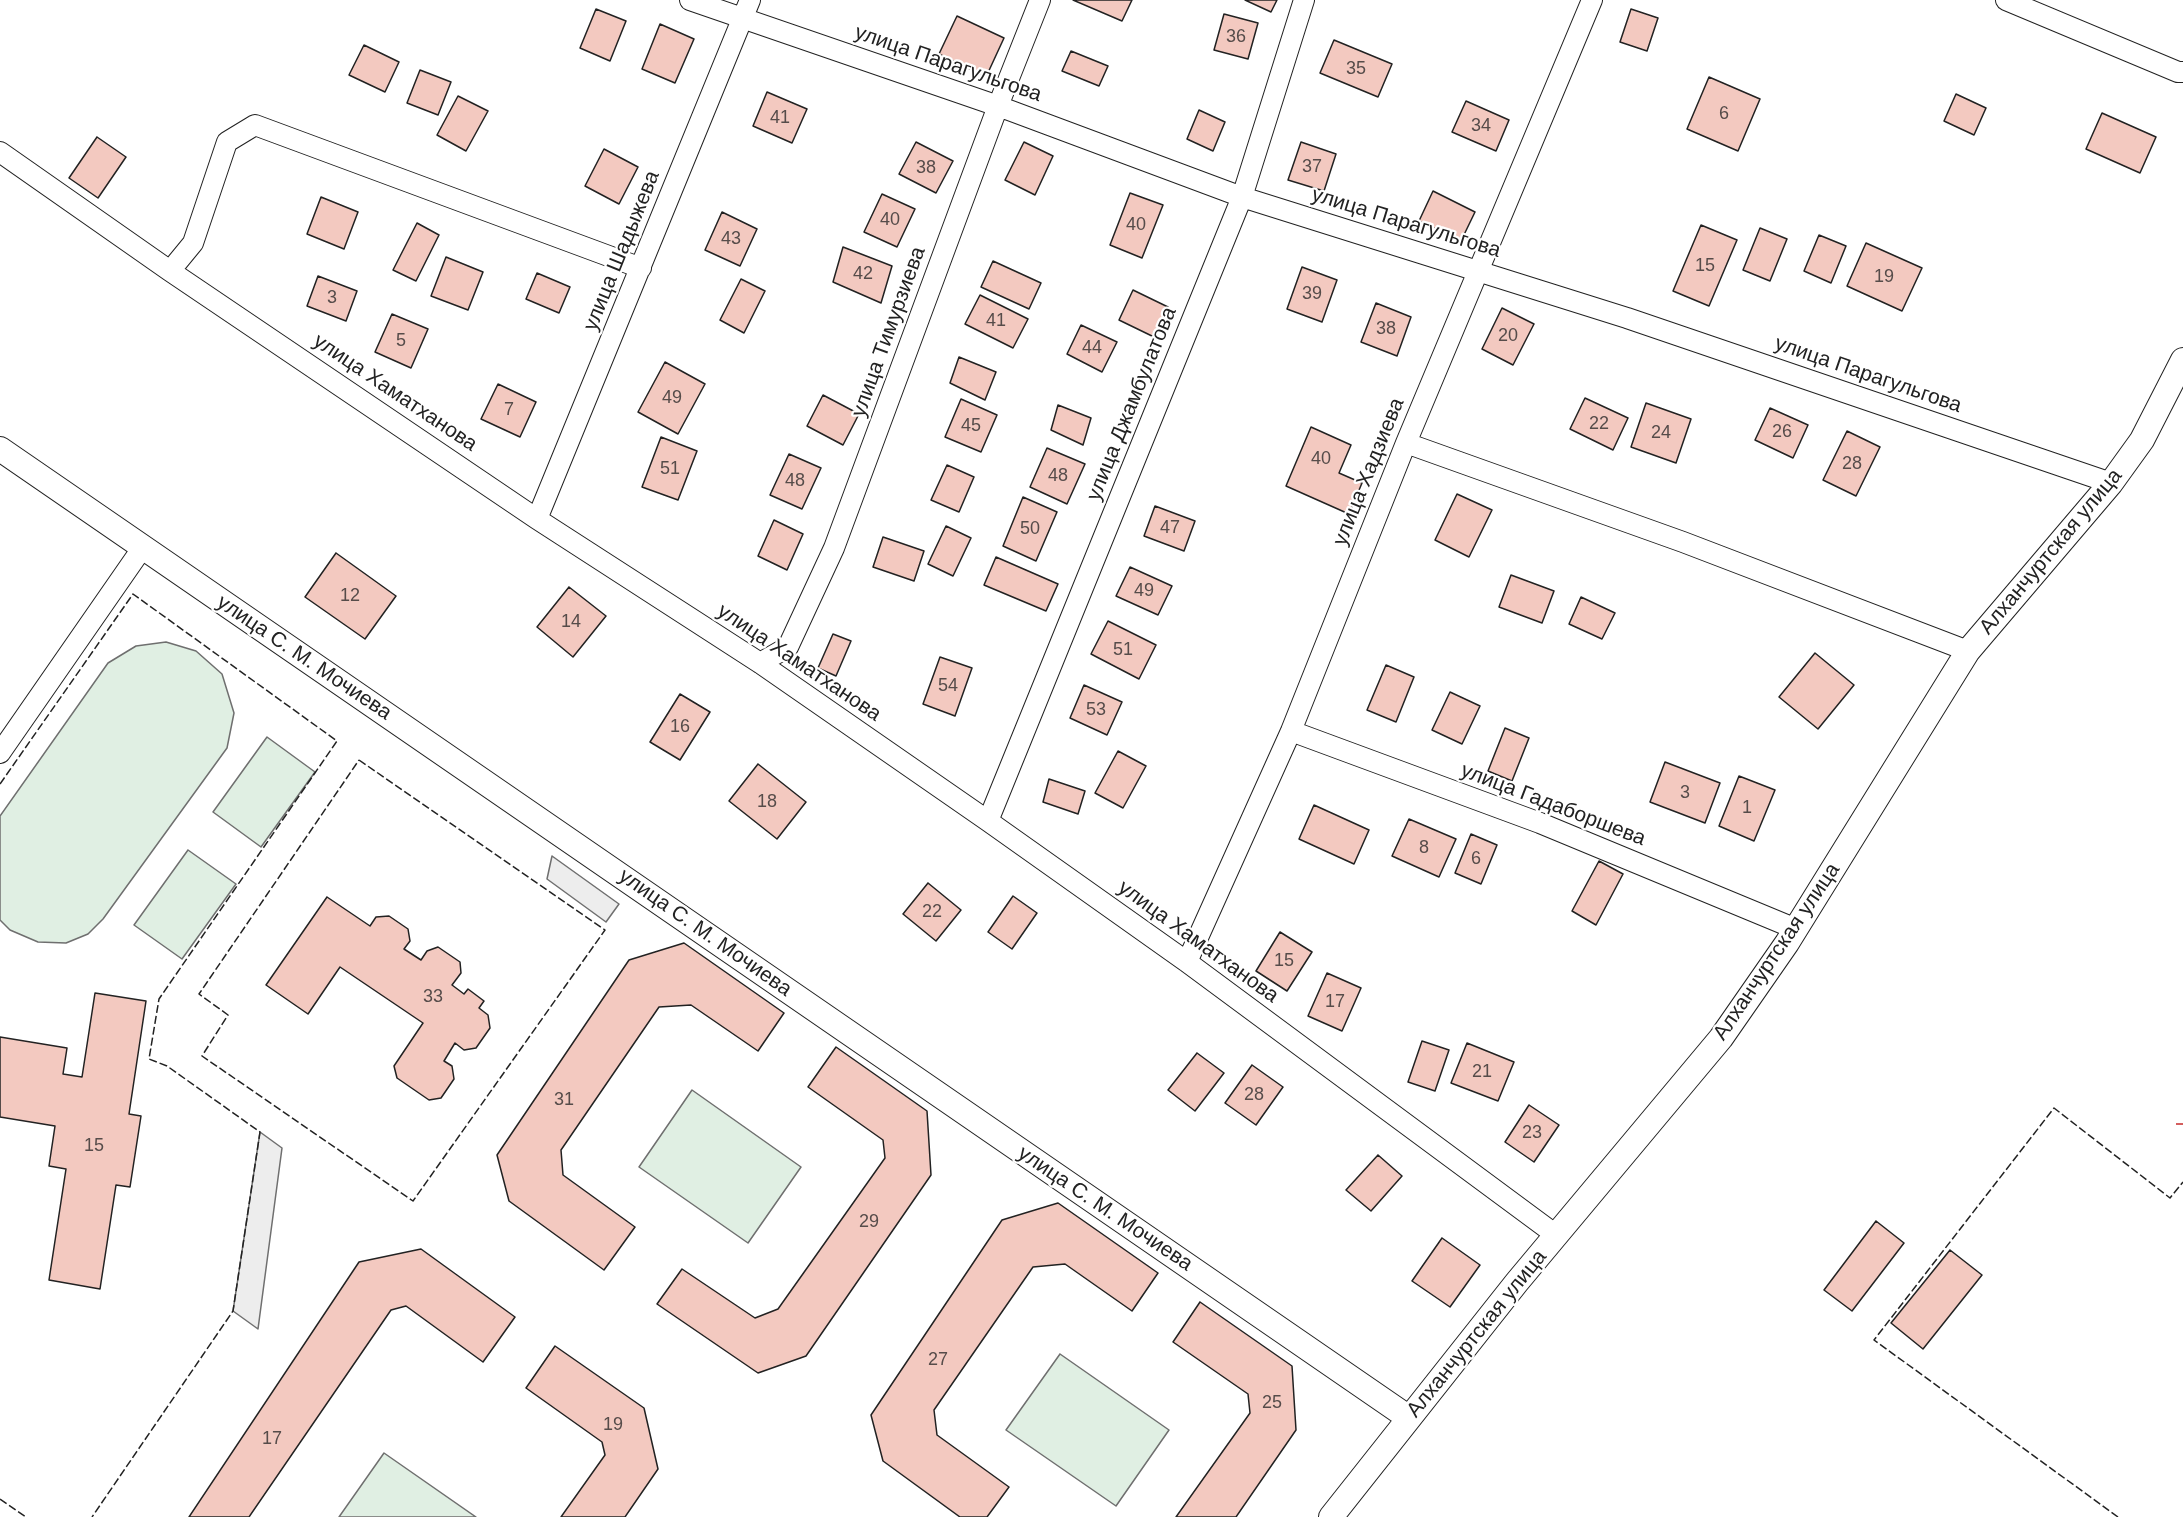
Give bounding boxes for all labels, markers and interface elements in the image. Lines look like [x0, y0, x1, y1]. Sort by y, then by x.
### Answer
street label: улица Парагульгова [851, 20, 1045, 108]
house number: 36 [1226, 26, 1246, 48]
house number: 35 [1346, 58, 1366, 80]
house number: 6 [1719, 103, 1729, 125]
house number: 41 [770, 107, 790, 129]
house number: 34 [1471, 115, 1491, 137]
house number: 37 [1302, 156, 1322, 178]
house number: 38 [916, 157, 936, 179]
street label: улица Шадыжева [578, 167, 666, 335]
street label: улица Парагульгова [1309, 182, 1503, 264]
house number: 40 [880, 209, 900, 231]
house number: 40 [1126, 214, 1146, 236]
house number: 43 [721, 228, 741, 250]
street label: улица Тимурзиева [847, 243, 931, 421]
house number: 15 [1695, 255, 1715, 277]
house number: 42 [853, 263, 873, 285]
house number: 19 [1874, 266, 1894, 288]
house number: 39 [1302, 283, 1322, 305]
house number: 3 [327, 287, 337, 309]
street label: улица Джамбулатова [1082, 304, 1182, 504]
house number: 41 [986, 310, 1006, 332]
house number: 38 [1376, 318, 1396, 340]
house number: 20 [1498, 325, 1518, 347]
street label: улица Хаматханова [308, 329, 482, 457]
house number: 5 [396, 330, 406, 352]
street label: улица Парагульгова [1771, 331, 1965, 419]
house number: 44 [1082, 337, 1102, 359]
house number: 49 [662, 387, 682, 409]
street label: улица Хадзиева [1328, 394, 1410, 550]
house number: 7 [504, 399, 514, 421]
house number: 22 [1589, 413, 1609, 435]
house number: 45 [961, 415, 981, 437]
house number: 26 [1772, 421, 1792, 443]
house number: 24 [1651, 422, 1671, 444]
house number: 40 [1311, 448, 1331, 470]
house number: 28 [1842, 453, 1862, 475]
house number: 51 [660, 458, 680, 480]
street label: Алханчуртская улица [1974, 464, 2128, 640]
house number: 48 [1048, 465, 1068, 487]
house number: 48 [785, 470, 805, 492]
house number: 47 [1160, 517, 1180, 539]
house number: 50 [1020, 518, 1040, 540]
house number: 49 [1134, 580, 1154, 602]
house number: 12 [340, 585, 360, 607]
street label: улица С. М. Мочиева [212, 590, 396, 726]
street label: улица Хаматханова [712, 599, 886, 727]
house number: 14 [561, 611, 581, 633]
house number: 51 [1113, 639, 1133, 661]
house number: 54 [938, 675, 958, 697]
house number: 53 [1086, 699, 1106, 721]
house number: 16 [670, 716, 690, 738]
street label: улица Гадаборшева [1457, 758, 1649, 852]
house number: 3 [1680, 782, 1690, 804]
house number: 18 [757, 791, 777, 813]
house number: 1 [1742, 797, 1752, 819]
house number: 8 [1419, 837, 1429, 859]
house number: 6 [1471, 848, 1481, 870]
street label: Алханчуртская улица [1708, 859, 1846, 1045]
street label: улица С. М. Мочиева [614, 864, 796, 1002]
street label: улица Хаматханова [1113, 875, 1283, 1009]
house number: 22 [922, 901, 942, 923]
house number: 15 [1274, 950, 1294, 972]
house number: 33 [423, 986, 443, 1008]
house number: 17 [1325, 991, 1345, 1013]
house number: 21 [1472, 1061, 1492, 1083]
house number: 28 [1244, 1084, 1264, 1106]
house number: 31 [554, 1089, 574, 1111]
house number: 23 [1522, 1122, 1542, 1144]
house number: 15 [84, 1135, 104, 1157]
street label: улица С. М. Мочиева [1013, 1141, 1197, 1277]
house number: 29 [859, 1211, 879, 1233]
street label: Алханчуртская улица [1402, 1245, 1552, 1423]
house number: 27 [928, 1349, 948, 1371]
house number: 25 [1262, 1392, 1282, 1414]
house number: 19 [603, 1414, 623, 1436]
house number: 17 [262, 1428, 282, 1450]

